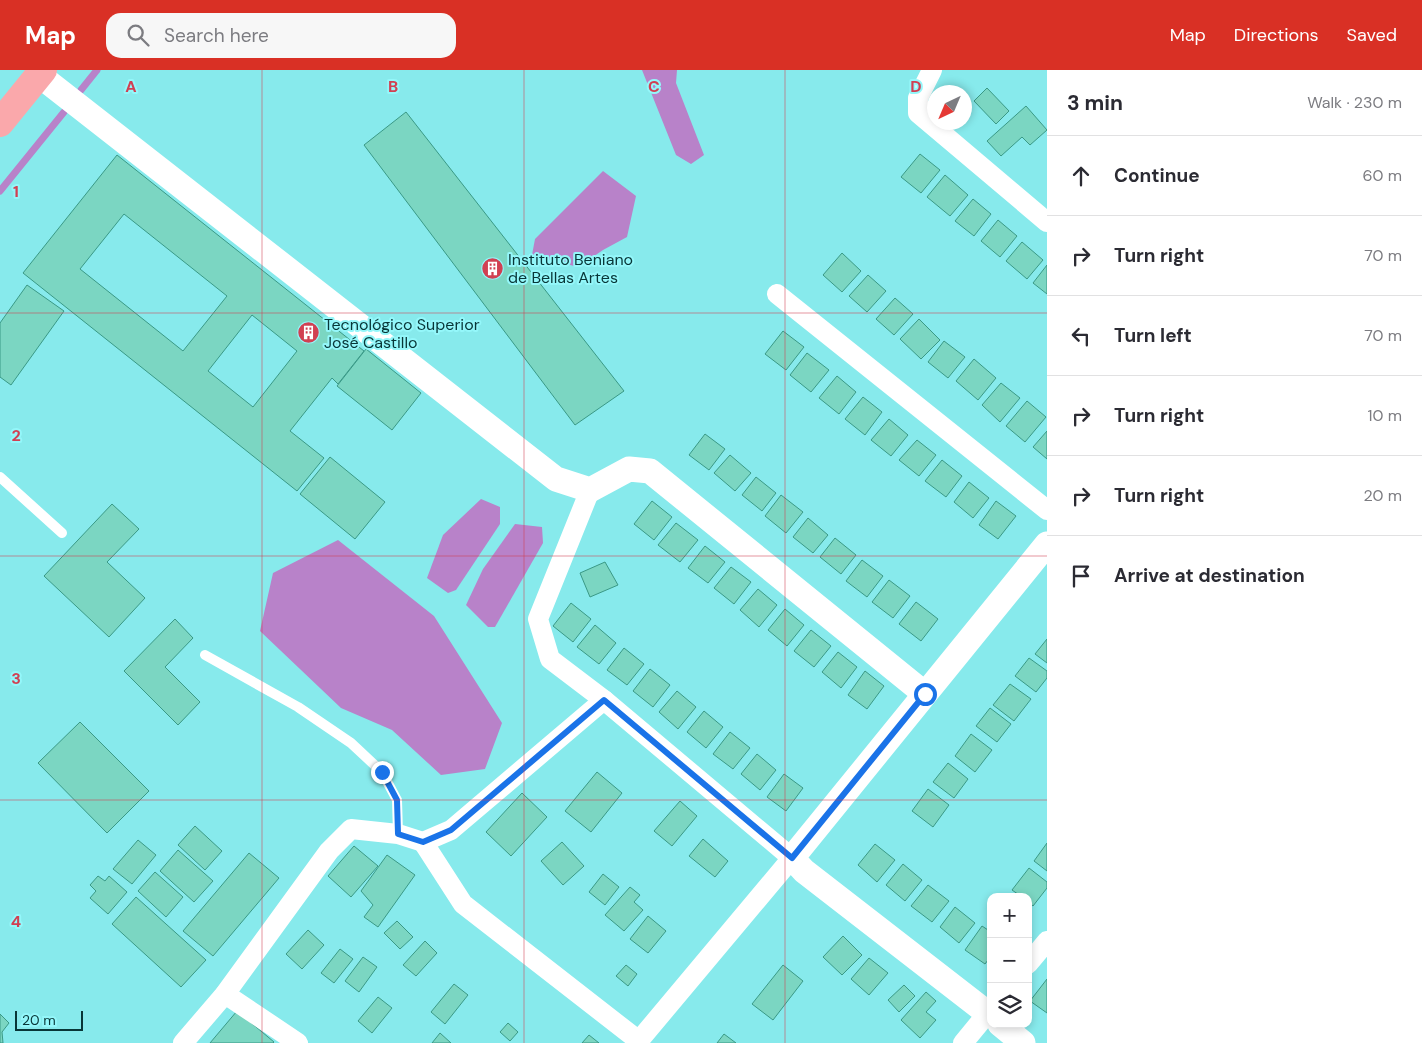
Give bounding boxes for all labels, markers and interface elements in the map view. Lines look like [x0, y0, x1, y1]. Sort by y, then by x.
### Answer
search box [106, 13, 456, 58]
text: Map [25, 20, 76, 51]
icon: search [124, 21, 152, 49]
text: Search here [164, 23, 269, 48]
text: Map [1170, 23, 1206, 47]
text: Directions [1234, 23, 1319, 47]
text: Saved [1347, 23, 1397, 47]
text: A [125, 76, 137, 97]
text: B [388, 76, 398, 97]
text: C [648, 76, 660, 97]
text: D [910, 76, 922, 97]
north arrow [927, 85, 972, 130]
text: 3 min [1067, 89, 1123, 117]
text: Walk · 230 m [1307, 92, 1402, 113]
icon: ahead [1067, 162, 1095, 190]
text: Continue [1114, 163, 1200, 188]
text: 60 m [1362, 165, 1402, 186]
text: 1 [13, 181, 19, 202]
icon: right [1067, 242, 1095, 270]
text: Turn right [1114, 243, 1204, 268]
text: 70 m [1364, 245, 1402, 266]
place label: Instituto Beniano de Bellas Artes [508, 249, 633, 288]
building icon: Instituto Beniano de Bellas Artes [480, 256, 504, 280]
place label: Tecnológico Superior José Castillo [324, 314, 480, 353]
building icon: Tecnológico Superior José Castillo [296, 321, 320, 345]
icon: left [1067, 322, 1095, 350]
text: Turn left [1114, 323, 1192, 348]
text: 70 m [1364, 325, 1402, 346]
icon: right [1067, 402, 1095, 430]
text: Turn right [1114, 403, 1204, 428]
text: 10 m [1368, 405, 1402, 426]
text: 2 [11, 425, 21, 446]
icon: right [1067, 482, 1095, 510]
text: Turn right [1114, 483, 1204, 508]
text: 20 m [1363, 485, 1402, 506]
icon: arrive [1067, 562, 1095, 590]
text: Arrive at destination [1114, 563, 1305, 588]
text: 3 [11, 668, 21, 689]
route start [914, 683, 937, 706]
route end [371, 761, 394, 784]
map controls [987, 893, 1032, 1028]
button: + [987, 893, 1032, 938]
text: 4 [11, 911, 21, 932]
button: − [987, 938, 1032, 983]
button: layers [987, 983, 1032, 1028]
scale bar [15, 1008, 82, 1031]
text: 20 m [22, 1011, 56, 1029]

